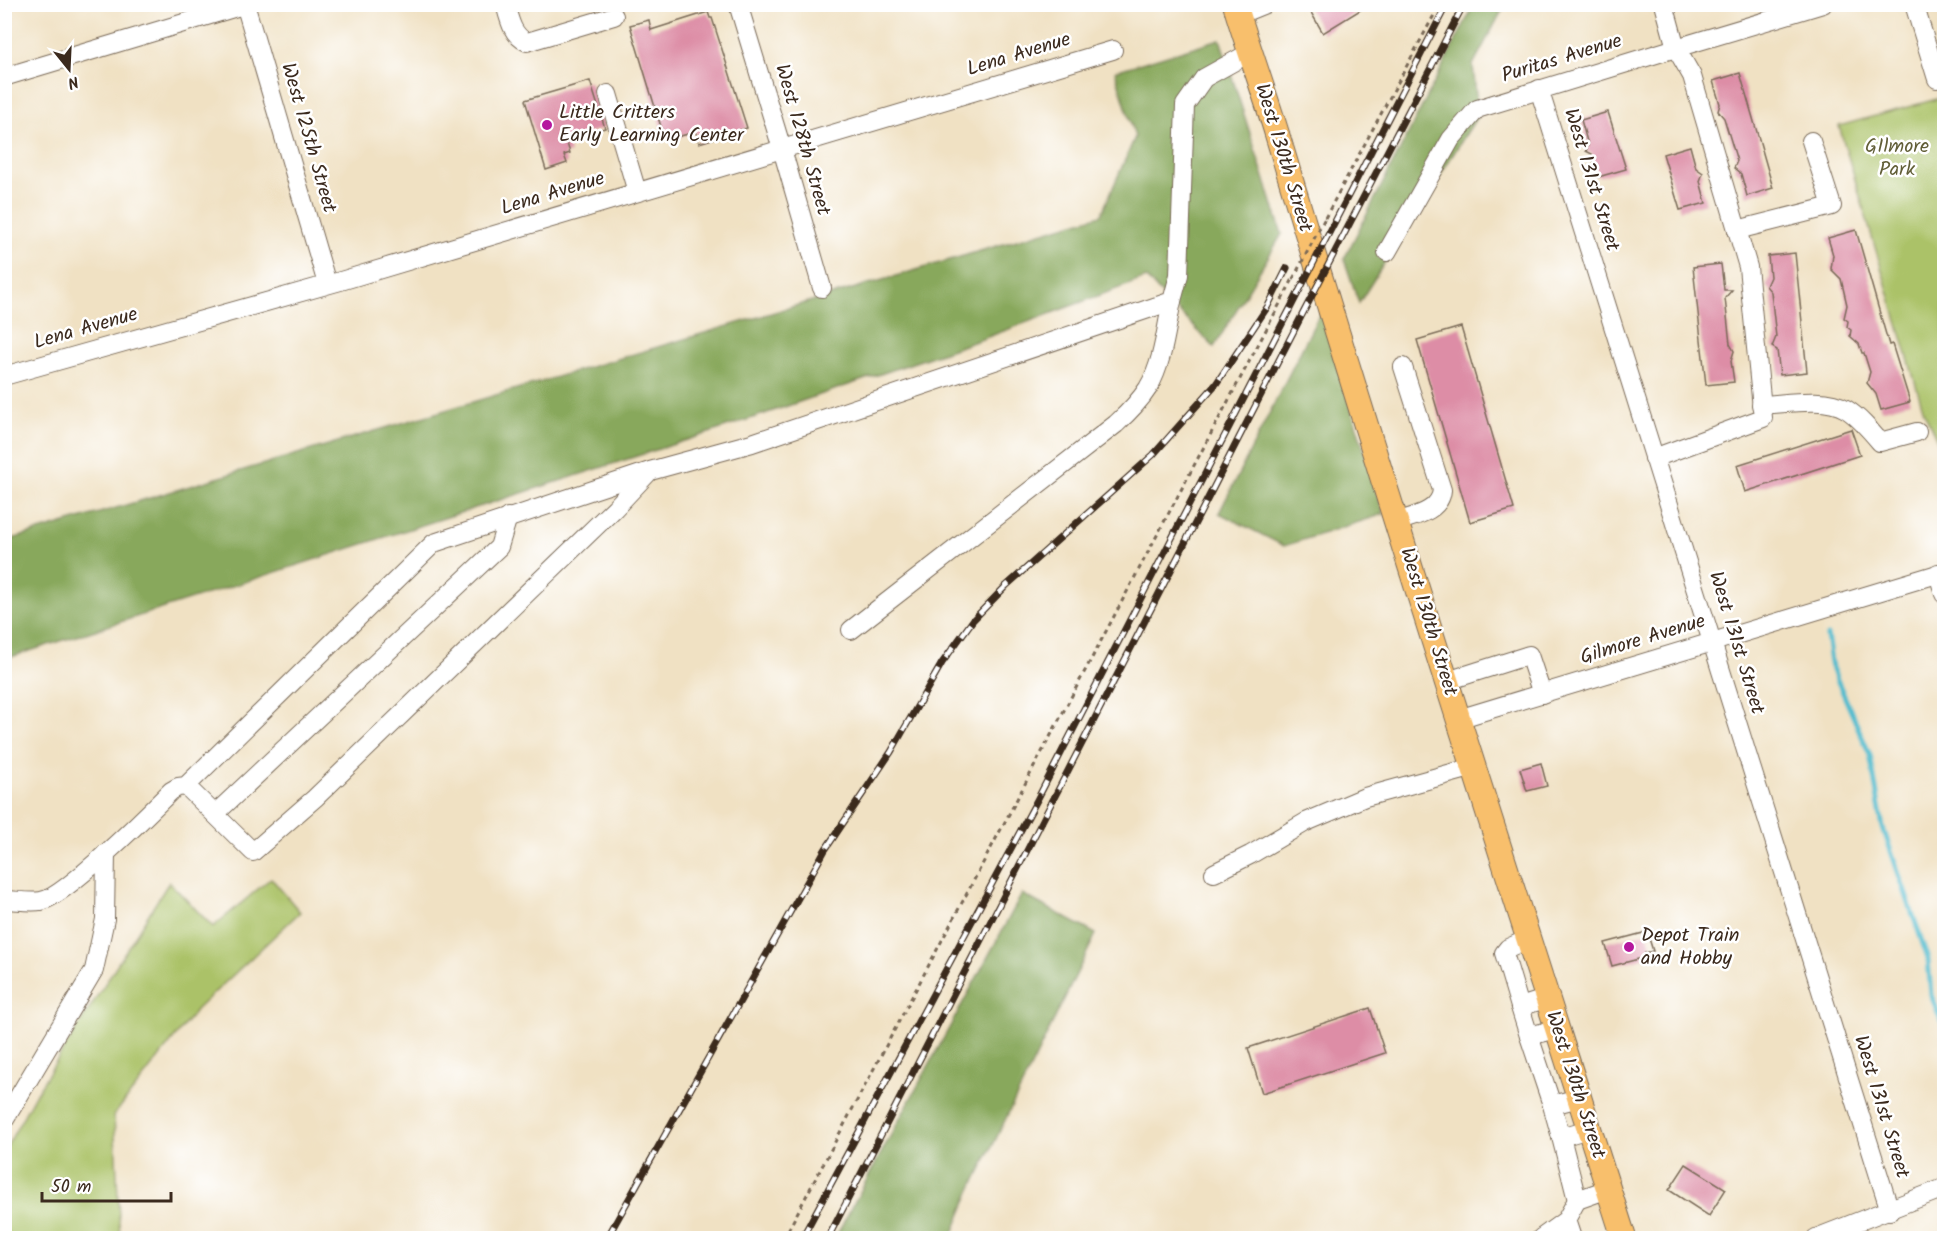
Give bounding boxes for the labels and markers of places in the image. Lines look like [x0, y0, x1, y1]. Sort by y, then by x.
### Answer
place label: Little Critters Early Learning Center [559, 97, 745, 152]
marker: Little Critters Early Learning Center [540, 118, 554, 132]
place label: Depot Train and Hobby [1641, 920, 1739, 975]
marker: Depot Train and Hobby [1622, 940, 1636, 954]

